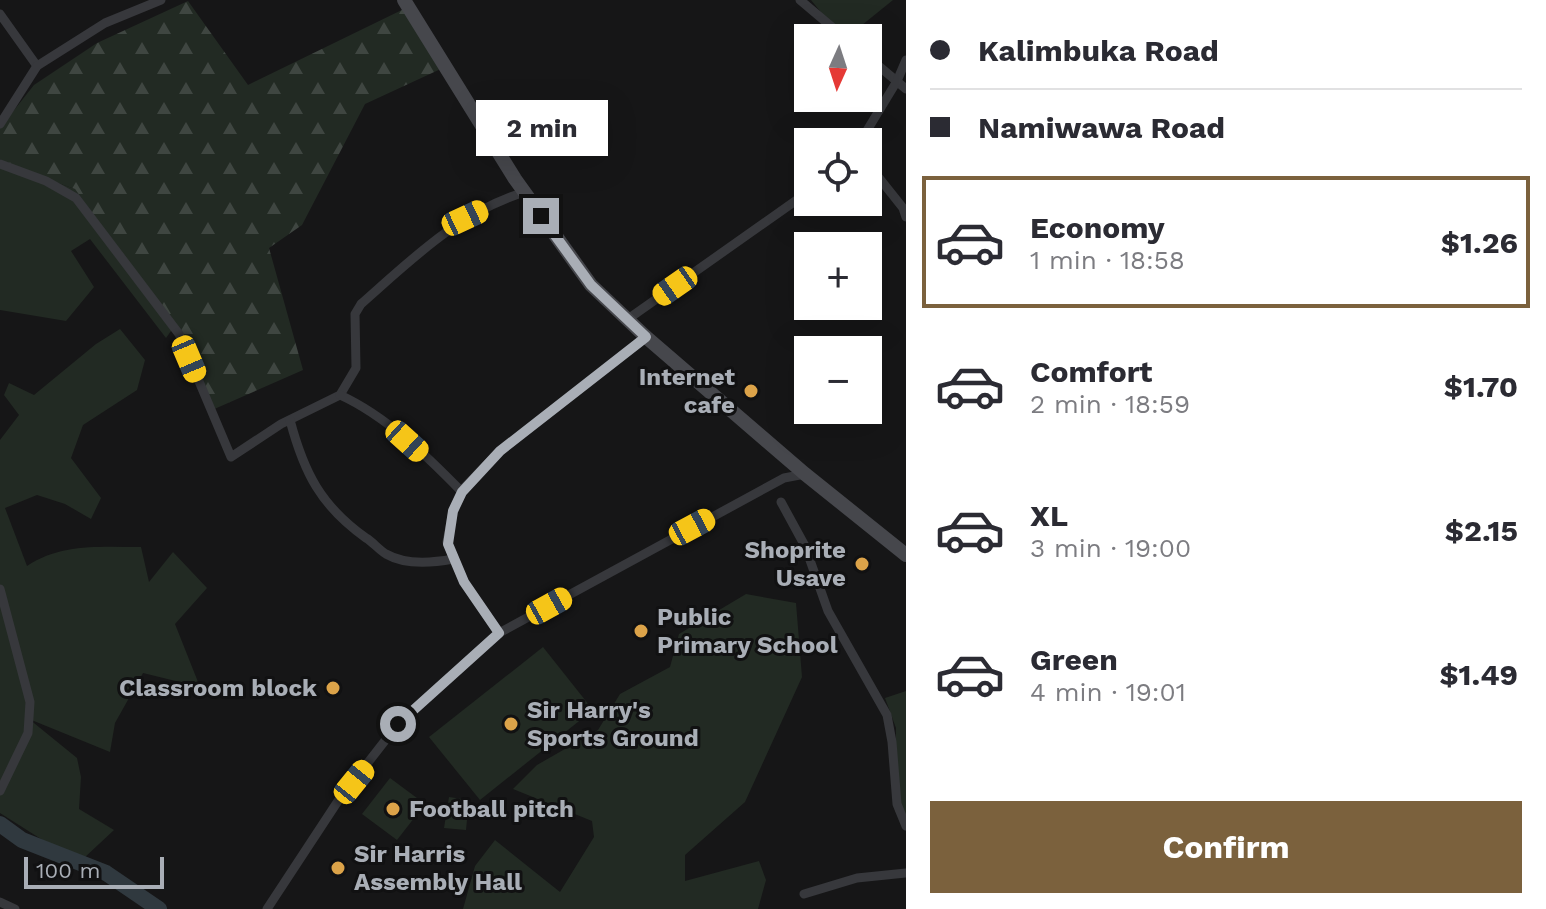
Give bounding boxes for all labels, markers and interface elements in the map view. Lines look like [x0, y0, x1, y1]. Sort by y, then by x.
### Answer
north arrow [794, 24, 882, 112]
map controls [794, 24, 882, 424]
text: Kalimbuka Road [978, 33, 1219, 68]
callout: 2 min [475, 100, 607, 156]
text: Namiwawa Road [978, 110, 1225, 145]
text: 2 min [506, 113, 578, 143]
button: locate [794, 128, 882, 216]
car [438, 197, 492, 239]
route end [523, 198, 559, 234]
icon: car [934, 206, 1006, 278]
text: Economy [1030, 210, 1165, 245]
text: $1.26 [1441, 225, 1518, 260]
button: + [794, 232, 882, 320]
text: 1 min · 18:58 [1030, 245, 1185, 275]
car [648, 262, 702, 310]
car [169, 332, 209, 386]
button: − [794, 336, 882, 424]
icon: car [934, 350, 1006, 422]
text: Comfort [1030, 354, 1152, 389]
place label: Internet cafe [639, 363, 735, 419]
text: $1.70 [1444, 369, 1518, 404]
marker: Internet cafe [742, 382, 760, 400]
text: 2 min · 18:59 [1030, 389, 1190, 419]
car [381, 416, 433, 466]
icon: car [934, 494, 1006, 566]
text: XL [1030, 498, 1068, 533]
car [665, 505, 719, 549]
text: $2.15 [1445, 513, 1518, 548]
text: 3 min · 19:00 [1030, 533, 1191, 563]
place label: Shoprite Usave [745, 536, 846, 592]
marker: Shoprite Usave [853, 555, 871, 573]
car [522, 584, 576, 628]
place label: Public Primary School [657, 603, 838, 659]
marker: Public Primary School [632, 622, 650, 640]
icon: car [934, 638, 1006, 710]
text: Green [1030, 642, 1118, 677]
text: $1.49 [1439, 657, 1518, 692]
place label: Classroom block [119, 674, 317, 702]
text: 4 min · 19:01 [1030, 677, 1186, 707]
marker: Classroom block [324, 679, 342, 697]
place label: Sir Harry's Sports Ground [527, 696, 699, 752]
route start [380, 706, 416, 742]
marker: Sir Harry's Sports Ground [502, 715, 520, 733]
car [330, 756, 378, 808]
place label: Football pitch [409, 795, 574, 823]
marker: Football pitch [384, 800, 402, 818]
button: Confirm [930, 801, 1522, 893]
place label: Sir Harris Assembly Hall [354, 840, 522, 896]
scale bar [24, 853, 164, 889]
text: 100 m [36, 858, 100, 883]
marker: Sir Harris Assembly Hall [329, 859, 347, 877]

